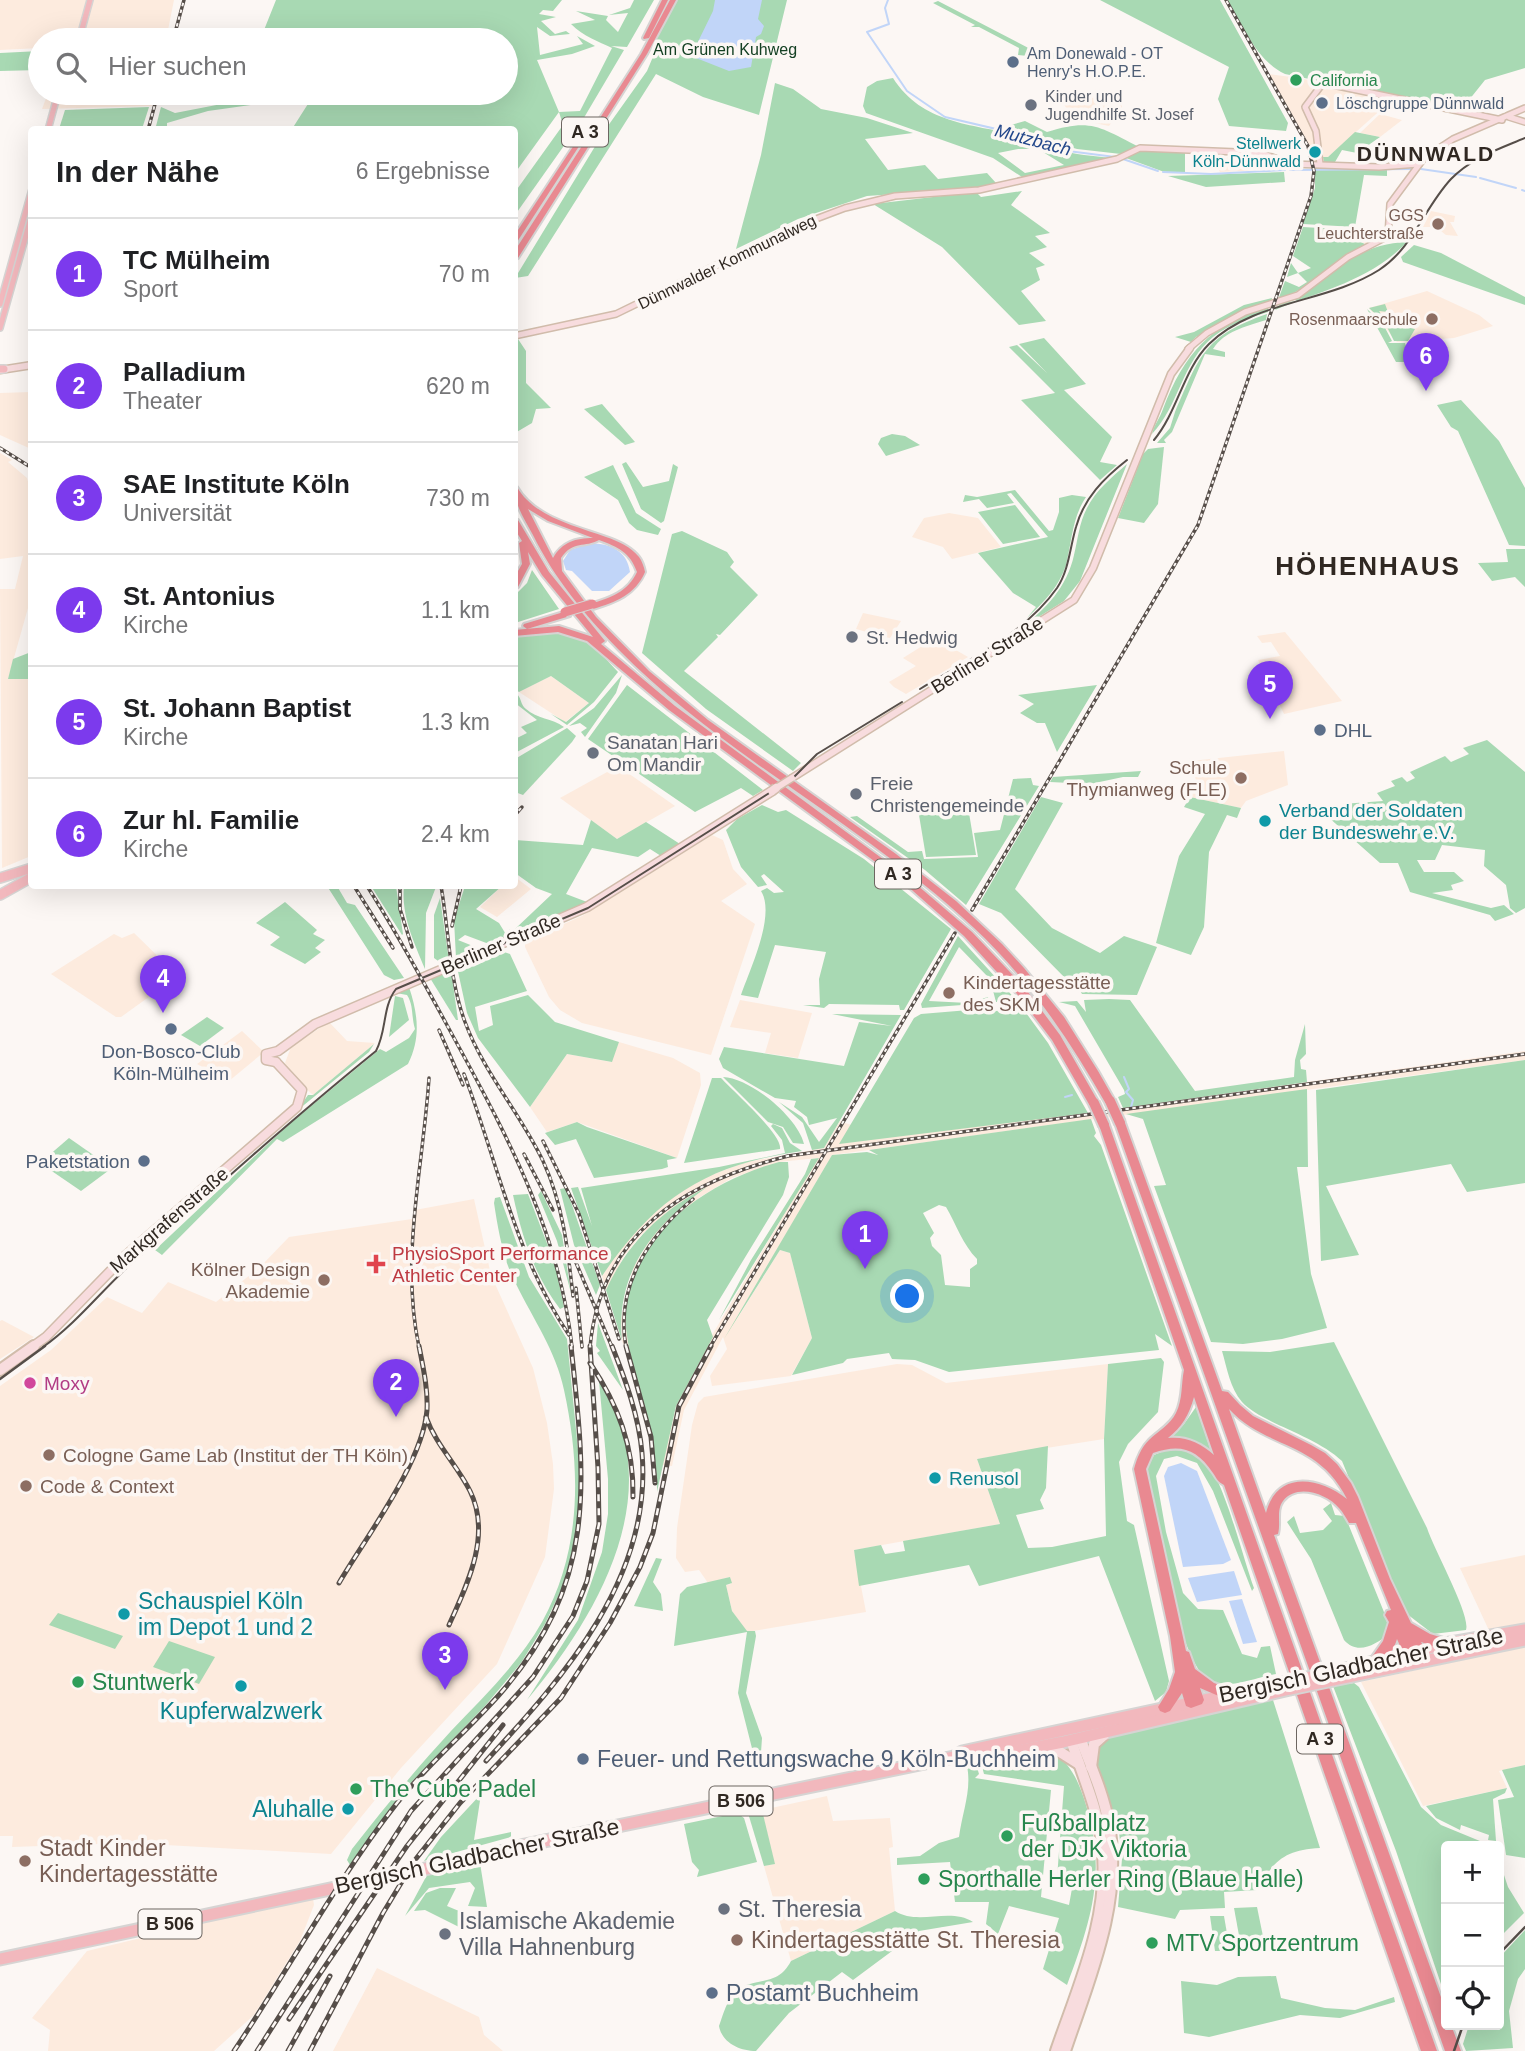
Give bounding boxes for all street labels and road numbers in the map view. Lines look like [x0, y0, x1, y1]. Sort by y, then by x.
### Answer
road number: A 3 [562, 118, 608, 146]
street label: Dünnwalder Kommunalweg [635, 211, 819, 313]
street label: Berliner Straße [927, 612, 1047, 698]
road number: A 3 [875, 860, 921, 888]
street label: Berliner Straße [438, 909, 564, 979]
street label: Markgrafenstraße [106, 1163, 232, 1277]
street label: Bergisch Gladbacher Straße [1216, 1622, 1506, 1708]
road number: A 3 [1297, 1724, 1343, 1754]
road number: B 506 [710, 1786, 772, 1815]
street label: Bergisch Gladbacher Straße [332, 1813, 622, 1899]
road number: B 506 [138, 1910, 202, 1938]

